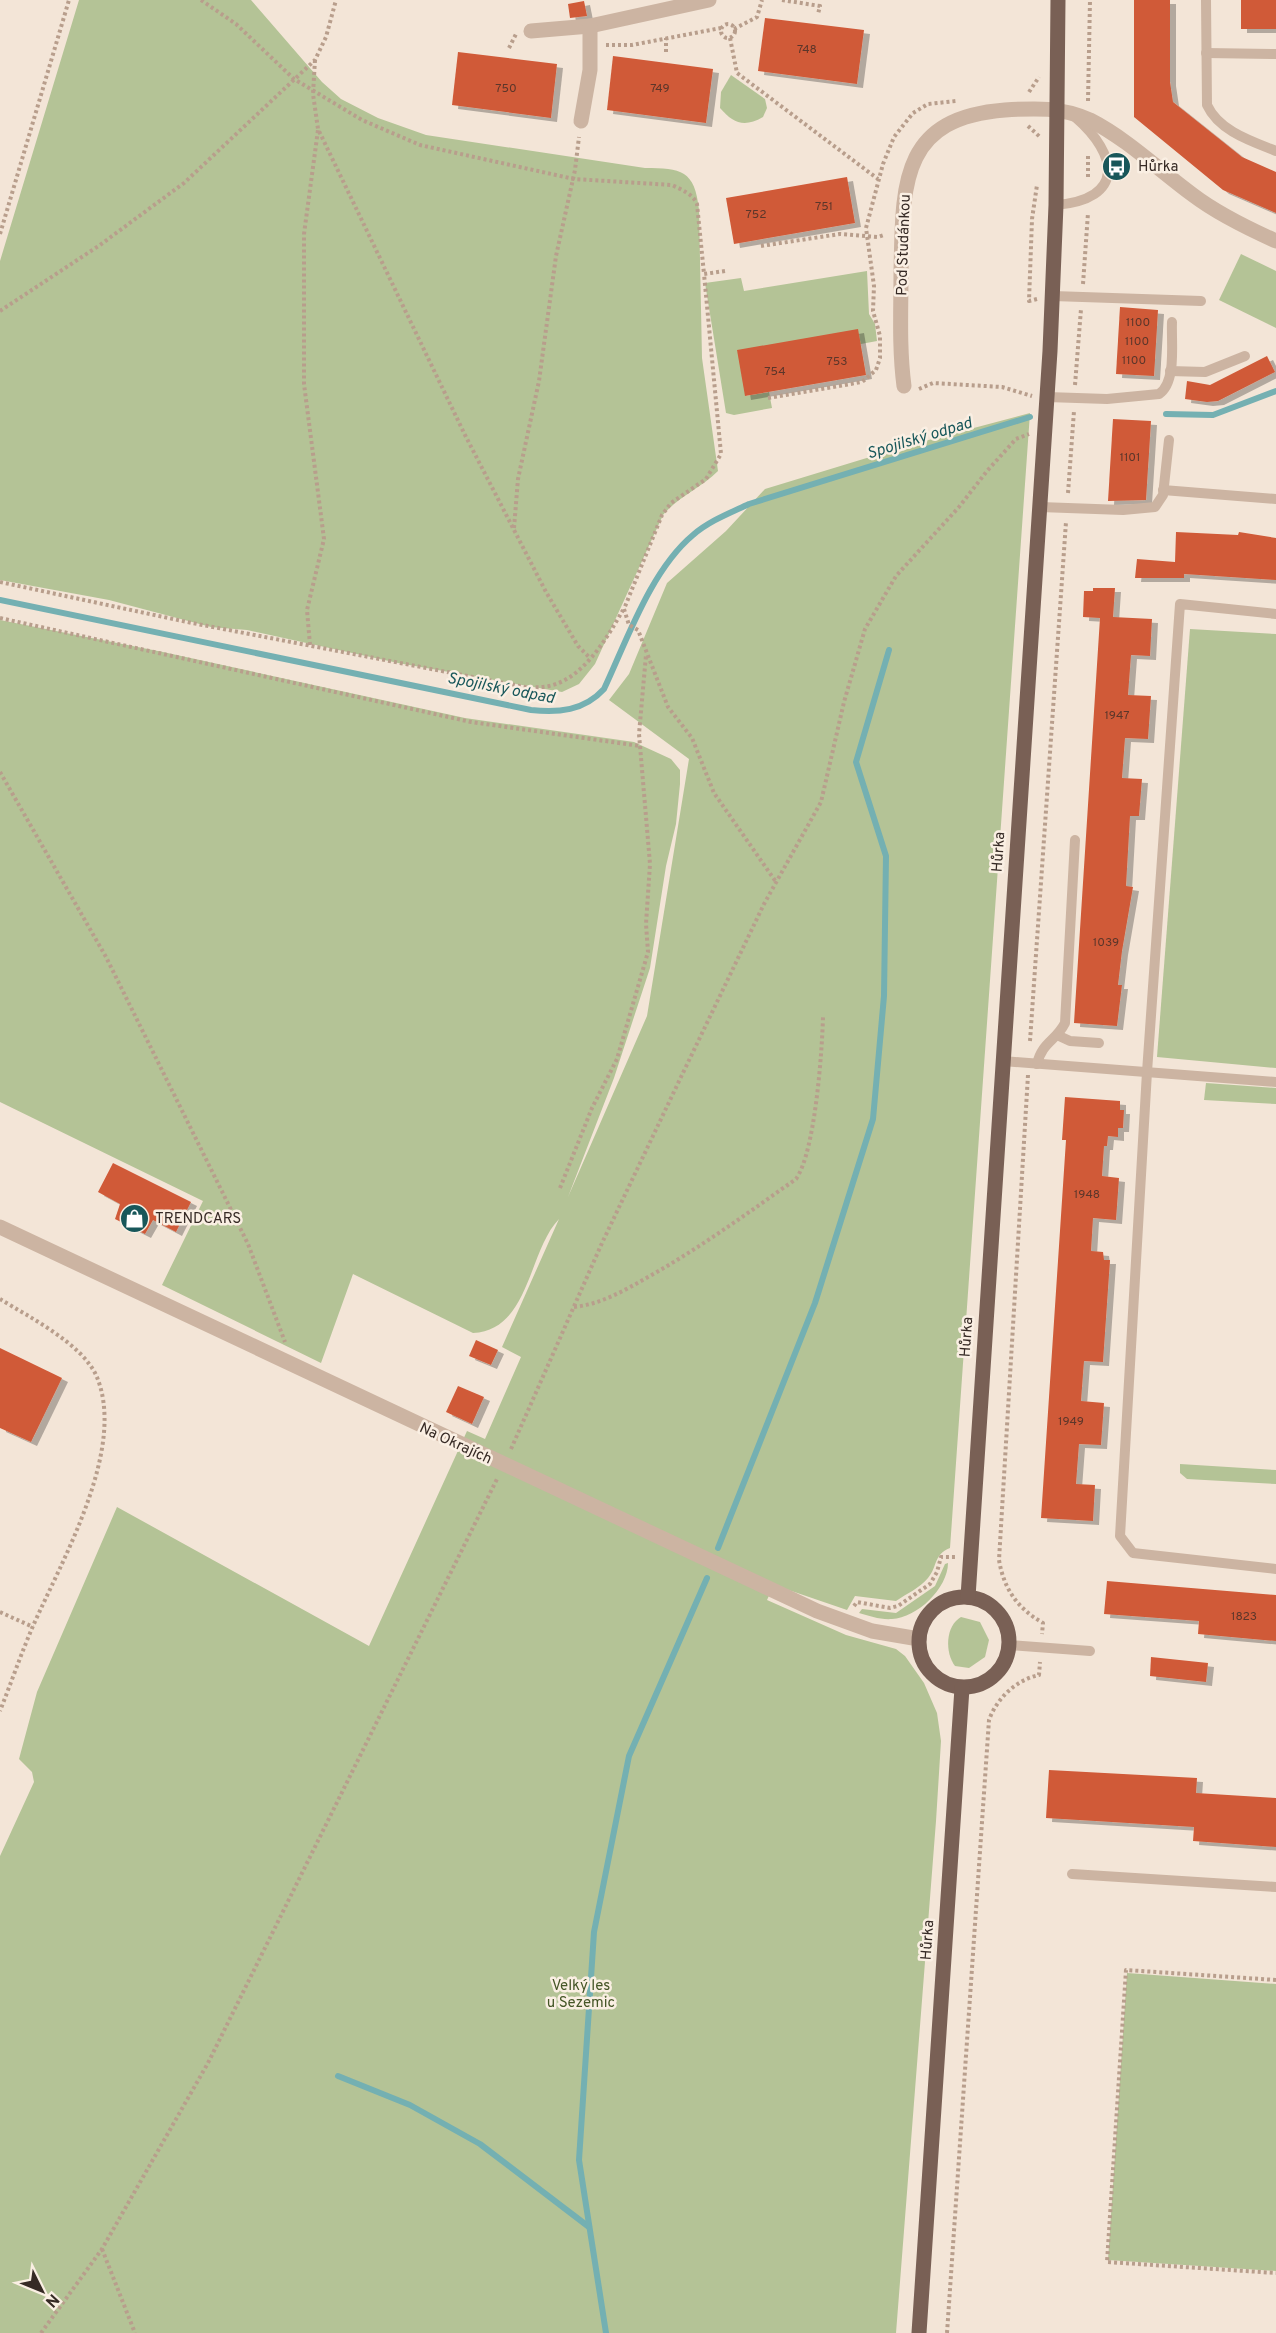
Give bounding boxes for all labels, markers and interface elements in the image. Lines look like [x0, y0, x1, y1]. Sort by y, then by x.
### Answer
house number: 748 [797, 42, 817, 58]
house number: 750 [495, 81, 517, 97]
house number: 749 [650, 81, 670, 97]
bus stop icon: Hůrka [1101, 150, 1133, 182]
place label: Hůrka [1138, 158, 1178, 177]
street label: Pod Studánkou [893, 194, 916, 296]
house number: 751 [815, 199, 833, 215]
house number: 752 [745, 207, 767, 223]
house number: 1100 [1126, 315, 1150, 331]
house number: 1100 [1125, 334, 1149, 350]
house number: 1100 [1122, 353, 1146, 369]
house number: 753 [827, 354, 847, 370]
house number: 754 [764, 364, 786, 380]
water label: Spojilský odpad [865, 413, 976, 464]
house number: 1101 [1119, 450, 1141, 466]
water label: Spojilský odpad [445, 669, 557, 709]
house number: 1947 [1104, 708, 1130, 724]
street label: Hůrka [989, 831, 1010, 873]
house number: 1039 [1093, 935, 1119, 951]
house number: 1948 [1074, 1187, 1100, 1203]
shop icon: TRENDCARS [118, 1202, 150, 1234]
place label: TRENDCARS [155, 1210, 241, 1229]
street label: Hůrka [957, 1316, 978, 1358]
house number: 1949 [1058, 1414, 1084, 1430]
street label: Na Okrajích [416, 1419, 495, 1469]
house number: 1823 [1231, 1609, 1257, 1625]
street label: Hůrka [918, 1919, 939, 1961]
park label: Velký les u Sezemic [547, 1977, 615, 2013]
north arrow [12, 2261, 72, 2321]
text: N [40, 2289, 63, 2311]

